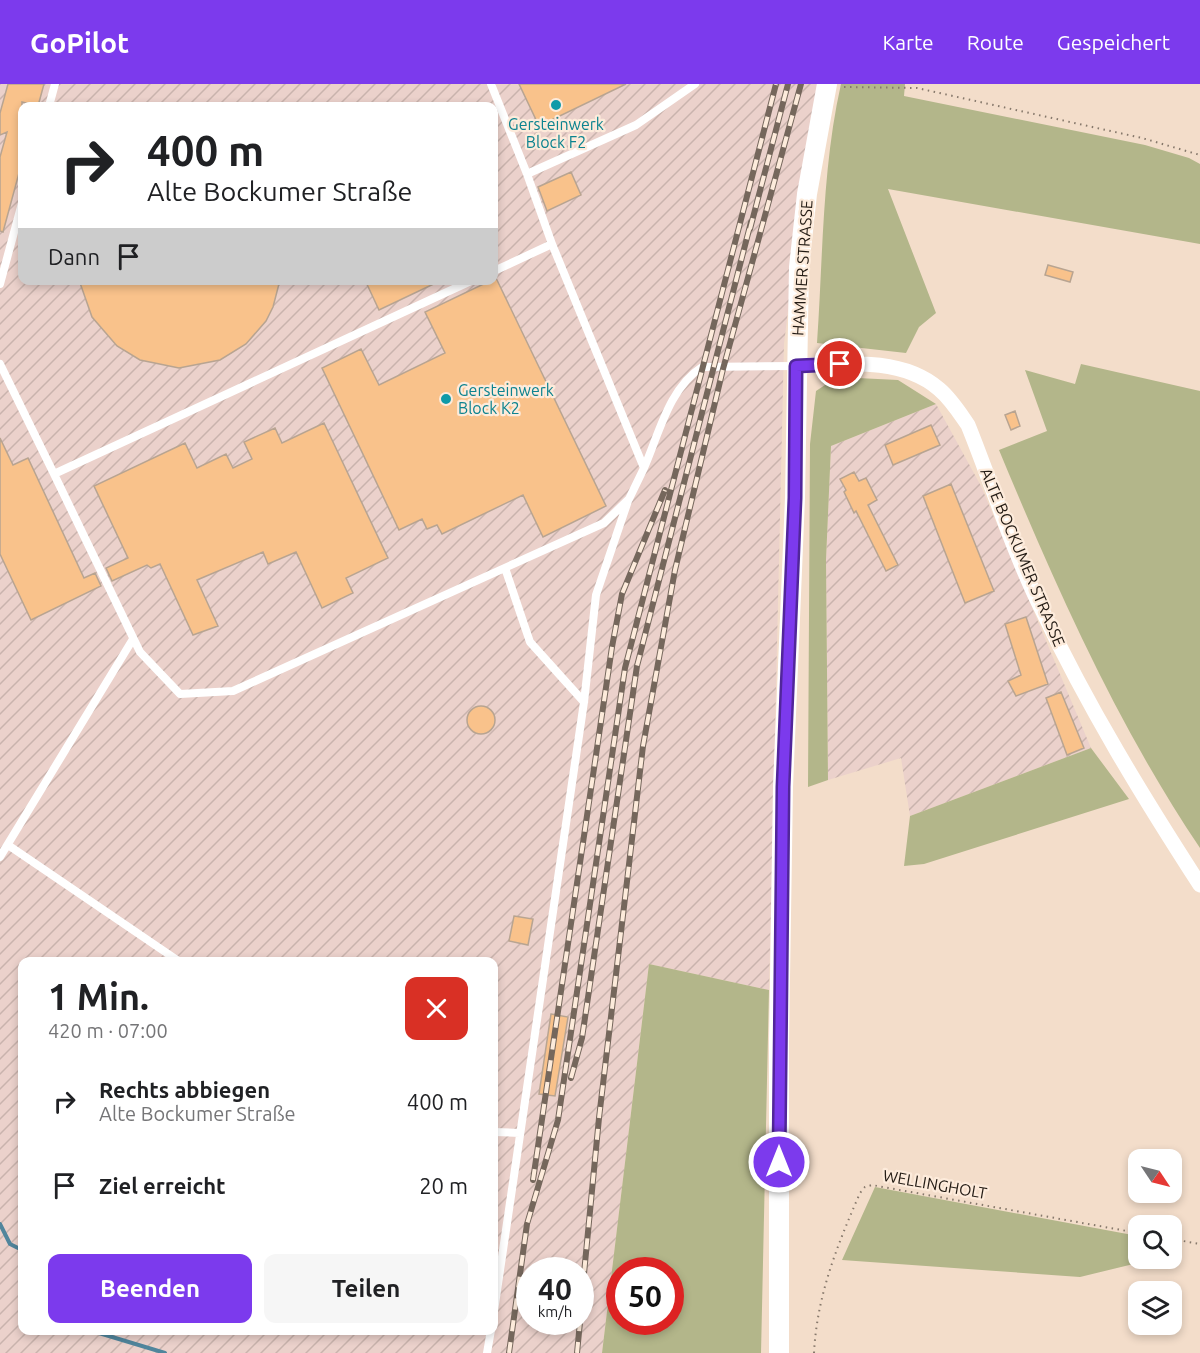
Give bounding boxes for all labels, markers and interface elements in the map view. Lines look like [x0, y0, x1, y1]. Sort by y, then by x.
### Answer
text: GoPilot [30, 27, 129, 58]
text: Karte [882, 30, 934, 54]
text: Route [967, 30, 1024, 54]
text: Gespeichert [1057, 30, 1170, 54]
marker: Gersteinwerk Block F2 [549, 98, 563, 112]
place label: Gersteinwerk Block F2 [508, 115, 604, 151]
icon: right [48, 126, 126, 204]
text: 400 m [147, 127, 264, 174]
text: Alte Bockumer Straße [147, 176, 412, 206]
street label: HAMMER STRASSE [788, 199, 816, 337]
icon: arrive [112, 240, 145, 273]
text: Dann [48, 244, 100, 269]
pin [814, 338, 865, 389]
icon: arrive [823, 347, 856, 380]
place label: Gersteinwerk Block K2 [458, 381, 554, 417]
marker: Gersteinwerk Block K2 [439, 392, 453, 406]
street label: ALTE BOCKUMER STRASSE [977, 465, 1069, 649]
text: 1 Min. [48, 976, 149, 1017]
button: close [405, 977, 468, 1040]
text: 420 m · 07:00 [48, 1019, 168, 1042]
text: Rechts abbiegen [99, 1077, 270, 1102]
icon: right [48, 1085, 81, 1118]
text: 400 m [407, 1089, 468, 1114]
text: Alte Bockumer Straße [99, 1102, 296, 1125]
position arrow [747, 1130, 811, 1194]
north arrow [1128, 1149, 1182, 1203]
map controls [1128, 1149, 1182, 1335]
street label: WELLINGHOLT [882, 1166, 988, 1202]
icon: arrive [48, 1169, 81, 1202]
text: Ziel erreicht [99, 1173, 226, 1198]
text: 20 m [419, 1173, 468, 1198]
button: search [1128, 1215, 1182, 1269]
button: Beenden [48, 1254, 252, 1323]
button: Teilen [264, 1254, 468, 1323]
speed limit sign: 50 [606, 1257, 684, 1335]
text: 40 [538, 1272, 572, 1306]
button: layers [1128, 1281, 1182, 1335]
text: km/h [538, 1303, 572, 1320]

